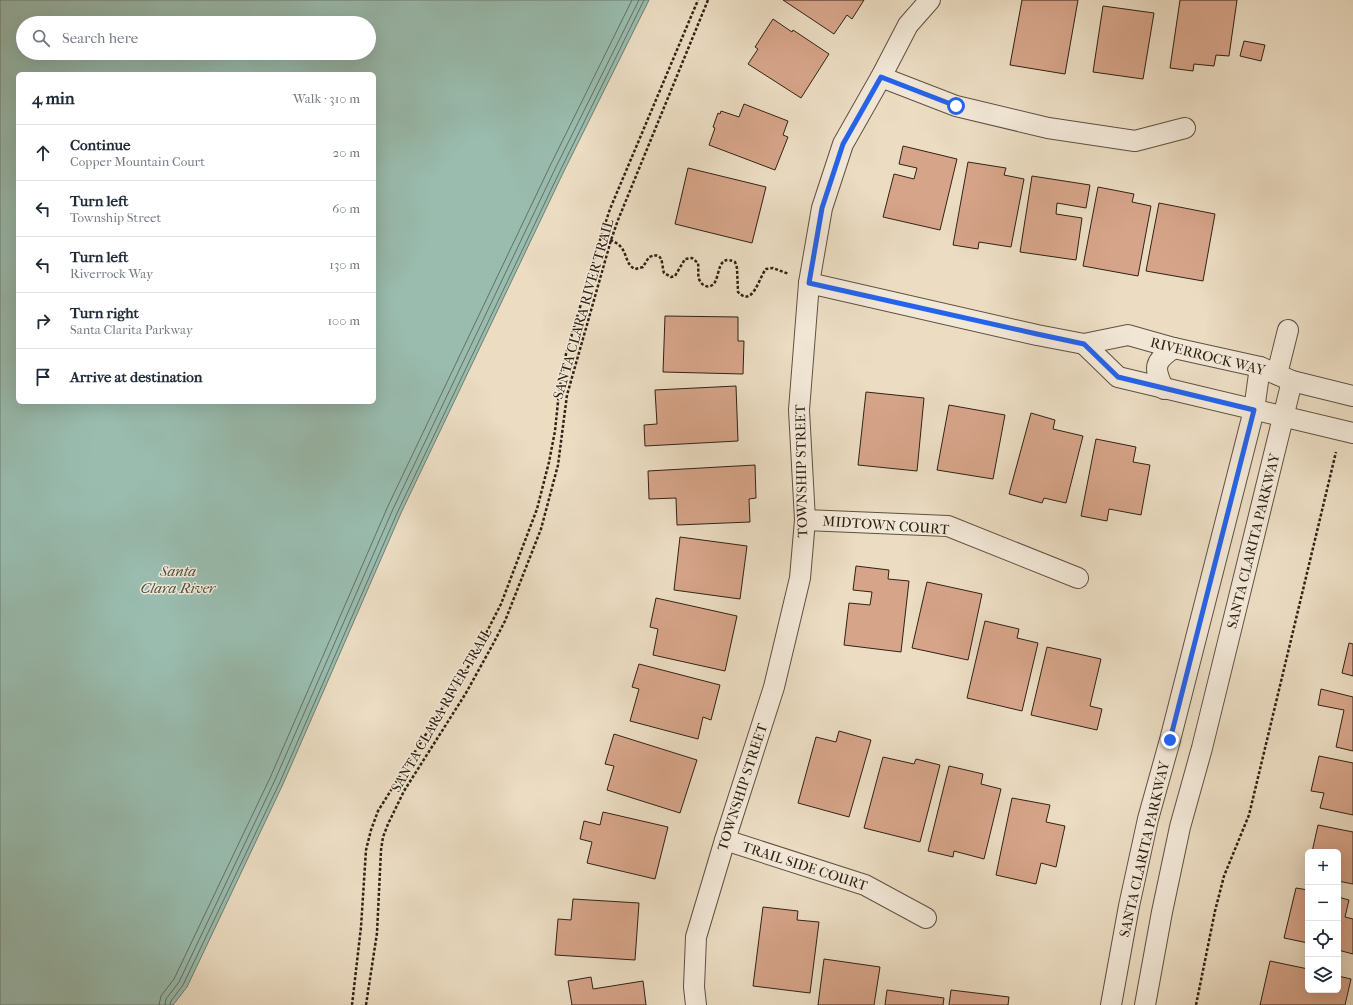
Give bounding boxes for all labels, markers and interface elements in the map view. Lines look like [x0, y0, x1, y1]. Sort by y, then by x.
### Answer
search box [16, 16, 376, 60]
icon: search [30, 27, 52, 49]
text: Search here [62, 29, 138, 47]
text: 4 min [32, 88, 75, 108]
text: Walk · 310 m [293, 91, 360, 106]
route start [947, 97, 965, 115]
text: Continue [70, 136, 130, 154]
icon: ahead [32, 142, 54, 164]
text: 20 m [333, 145, 360, 160]
text: Copper Mountain Court [70, 154, 205, 169]
text: Turn left [70, 192, 128, 210]
icon: left [32, 198, 54, 220]
text: 60 m [332, 201, 360, 216]
text: Township Street [70, 210, 161, 225]
street label: SANTA CLARA RIVER TRAIL [550, 217, 618, 401]
text: Turn left [70, 248, 128, 266]
icon: left [32, 254, 54, 276]
text: 130 m [329, 257, 360, 272]
text: Riverrock Way [70, 266, 153, 281]
text: Turn right [70, 304, 139, 322]
icon: right [32, 310, 54, 332]
text: 100 m [327, 313, 360, 328]
text: Santa Clarita Parkway [70, 322, 193, 337]
street label: RIVERROCK WAY [1149, 334, 1268, 379]
icon: arrive [32, 366, 54, 388]
text: Arrive at destination [70, 368, 202, 386]
street label: TOWNSHIP STREET [792, 404, 811, 538]
street label: SANTA CLARITA PARKWAY [1223, 451, 1284, 631]
street label: MIDTOWN COURT [822, 513, 950, 538]
water label: Santa Clara River [140, 562, 217, 597]
street label: SANTA CLARA RIVER TRAIL [387, 625, 496, 795]
street label: TOWNSHIP STREET [714, 721, 771, 853]
route end [1161, 731, 1179, 749]
street label: SANTA CLARITA PARKWAY [1116, 759, 1173, 939]
street label: TRAIL SIDE COURT [740, 838, 870, 895]
map controls [1305, 849, 1341, 993]
button: + [1305, 849, 1341, 885]
button: − [1305, 885, 1341, 921]
button: locate [1305, 921, 1341, 957]
button: layers [1305, 957, 1341, 993]

